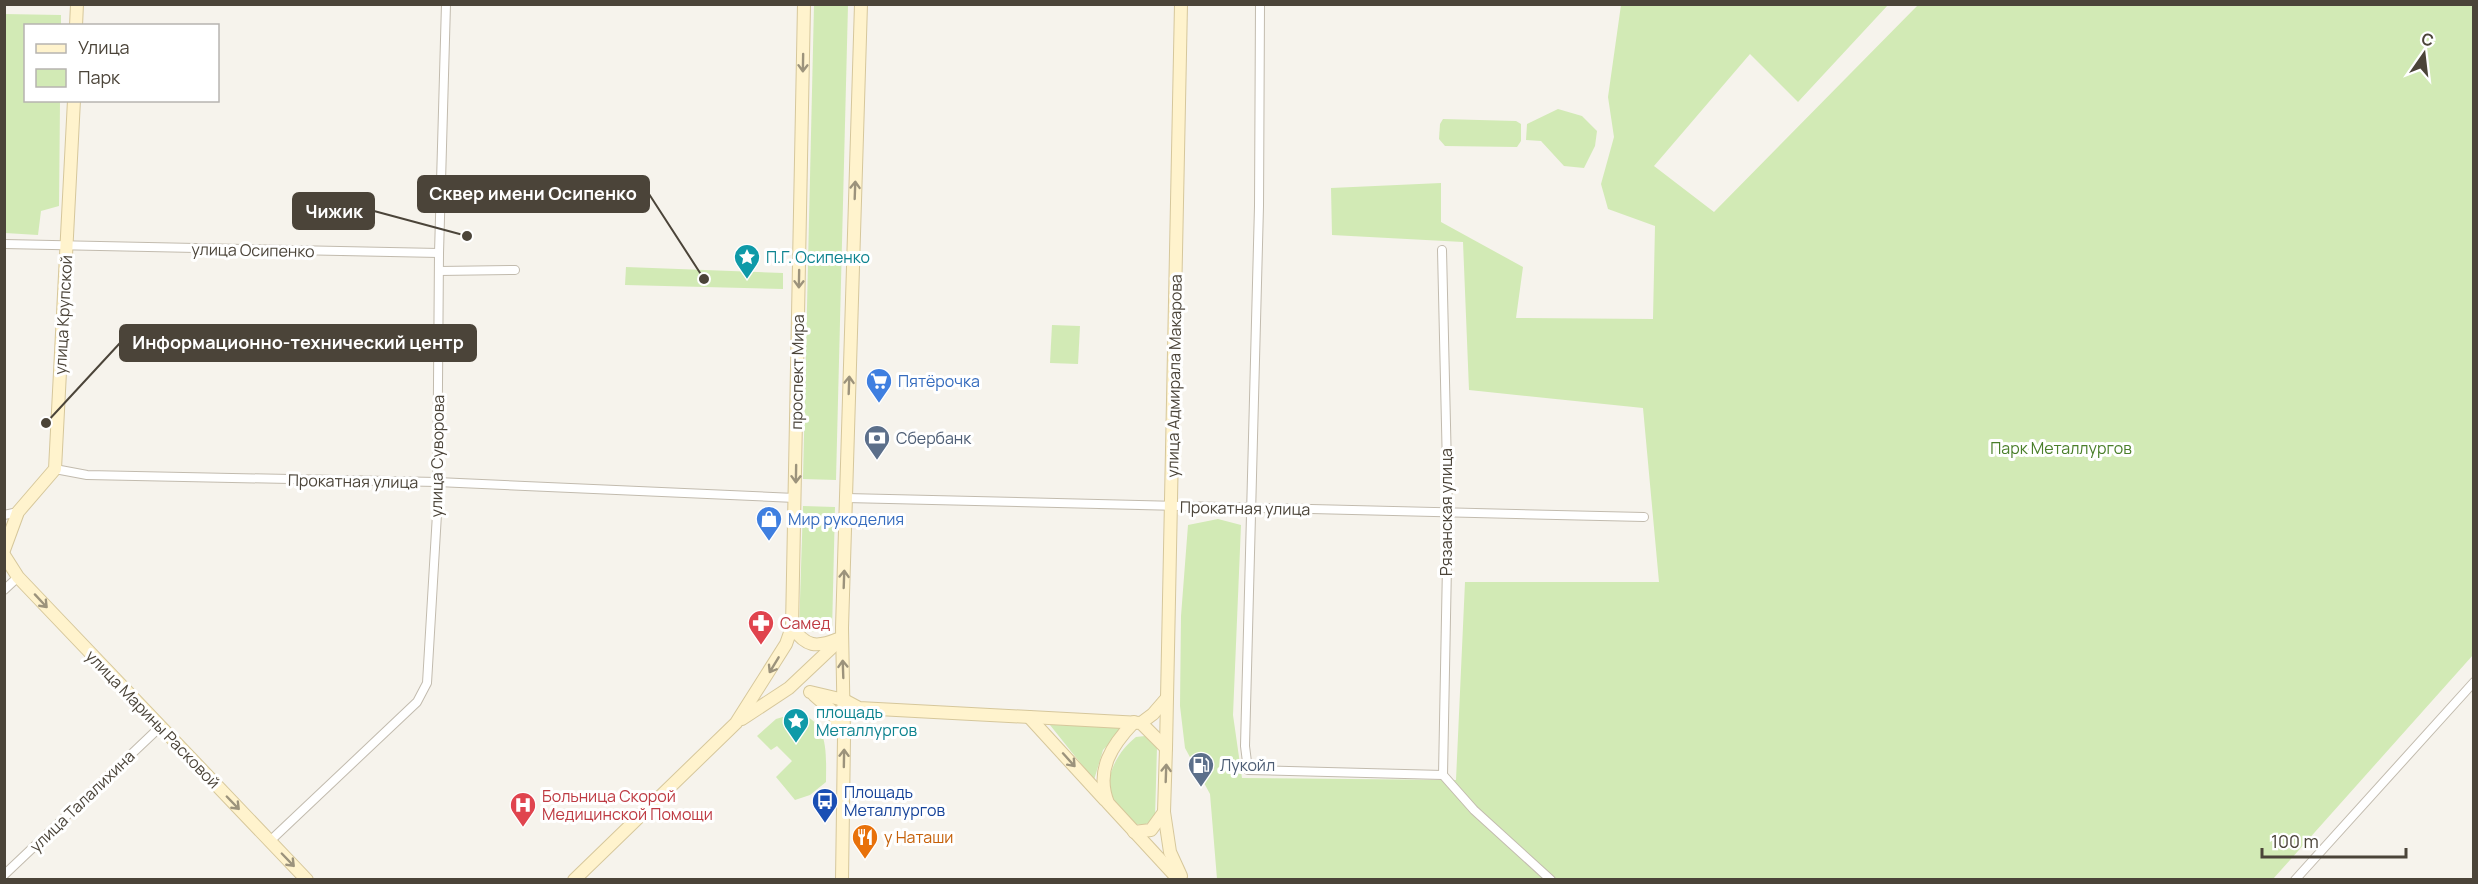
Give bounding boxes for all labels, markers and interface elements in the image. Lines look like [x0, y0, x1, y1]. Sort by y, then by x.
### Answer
legend [24, 24, 219, 102]
north arrow [2394, 24, 2454, 84]
text: С [2419, 27, 2436, 52]
text: Улица [78, 35, 130, 59]
one-way arrow [797, 52, 809, 72]
text: Парк [78, 65, 121, 89]
callout: Сквер имени Осипенко [418, 176, 649, 212]
one-way arrow [849, 180, 861, 200]
text: Сквер имени Осипенко [429, 181, 637, 205]
callout: Чижик [293, 193, 374, 229]
text: Чижик [305, 199, 364, 223]
street label: улица Осипенко [191, 238, 315, 262]
place icon: П.Г. Осипенко [732, 242, 762, 280]
place label: П.Г. Осипенко [766, 246, 870, 268]
street label: улица Крупской [49, 255, 77, 375]
one-way arrow [793, 268, 805, 288]
street label: улица Адмирала Макарова [1161, 274, 1187, 478]
street label: проспект Мира [785, 314, 809, 430]
callout: Информационно-технический центр [120, 325, 476, 361]
text: Информационно-технический центр [132, 330, 464, 354]
supermarket icon: Пятёрочка [864, 366, 894, 404]
place label: Пятёрочка [898, 370, 980, 392]
one-way arrow [843, 375, 855, 395]
street label: улица Суворова [425, 394, 449, 518]
bank icon: Сбербанк [862, 423, 892, 461]
place label: Сбербанк [896, 427, 972, 449]
park label: Парк Металлургов [1990, 437, 2132, 459]
street label: Рязанская улица [1435, 448, 1457, 576]
one-way arrow [790, 463, 802, 483]
street label: Прокатная улица [288, 469, 418, 493]
street label: Прокатная улица [1180, 496, 1310, 520]
shop icon: Мир рукоделия [754, 504, 784, 542]
place label: Мир рукоделия [788, 508, 904, 530]
one-way arrow [838, 570, 849, 590]
one-way arrow [34, 593, 48, 608]
pharmacy icon: Самед [746, 608, 776, 646]
place label: Самед [780, 612, 831, 634]
street label: улица Марины Расковой [81, 645, 225, 793]
one-way arrow [768, 655, 779, 673]
one-way arrow [837, 660, 849, 679]
place label: площадь Металлургов [816, 701, 917, 741]
place icon: площадь Металлургов [781, 706, 811, 744]
street label: улица Талалихина [25, 745, 139, 857]
one-way arrow [838, 749, 850, 769]
fuel station icon: Лукойл [1186, 750, 1216, 788]
one-way arrow [1061, 752, 1075, 767]
place label: Лукойл [1220, 754, 1275, 776]
one-way arrow [1160, 763, 1171, 783]
place label: Площадь Металлургов [844, 781, 945, 821]
place label: Больница Скорой Медицинской Помощи [542, 785, 713, 825]
bus stop icon: Площадь Металлургов [810, 786, 840, 824]
hospital icon: Больница Скорой Медицинской Помощи [508, 790, 538, 828]
one-way arrow [226, 795, 241, 810]
scale bar [2262, 821, 2406, 859]
restaurant icon: у Наташи [850, 822, 880, 860]
place label: у Наташи [884, 826, 953, 848]
text: 100 m [2271, 829, 2319, 853]
one-way arrow [281, 853, 296, 868]

